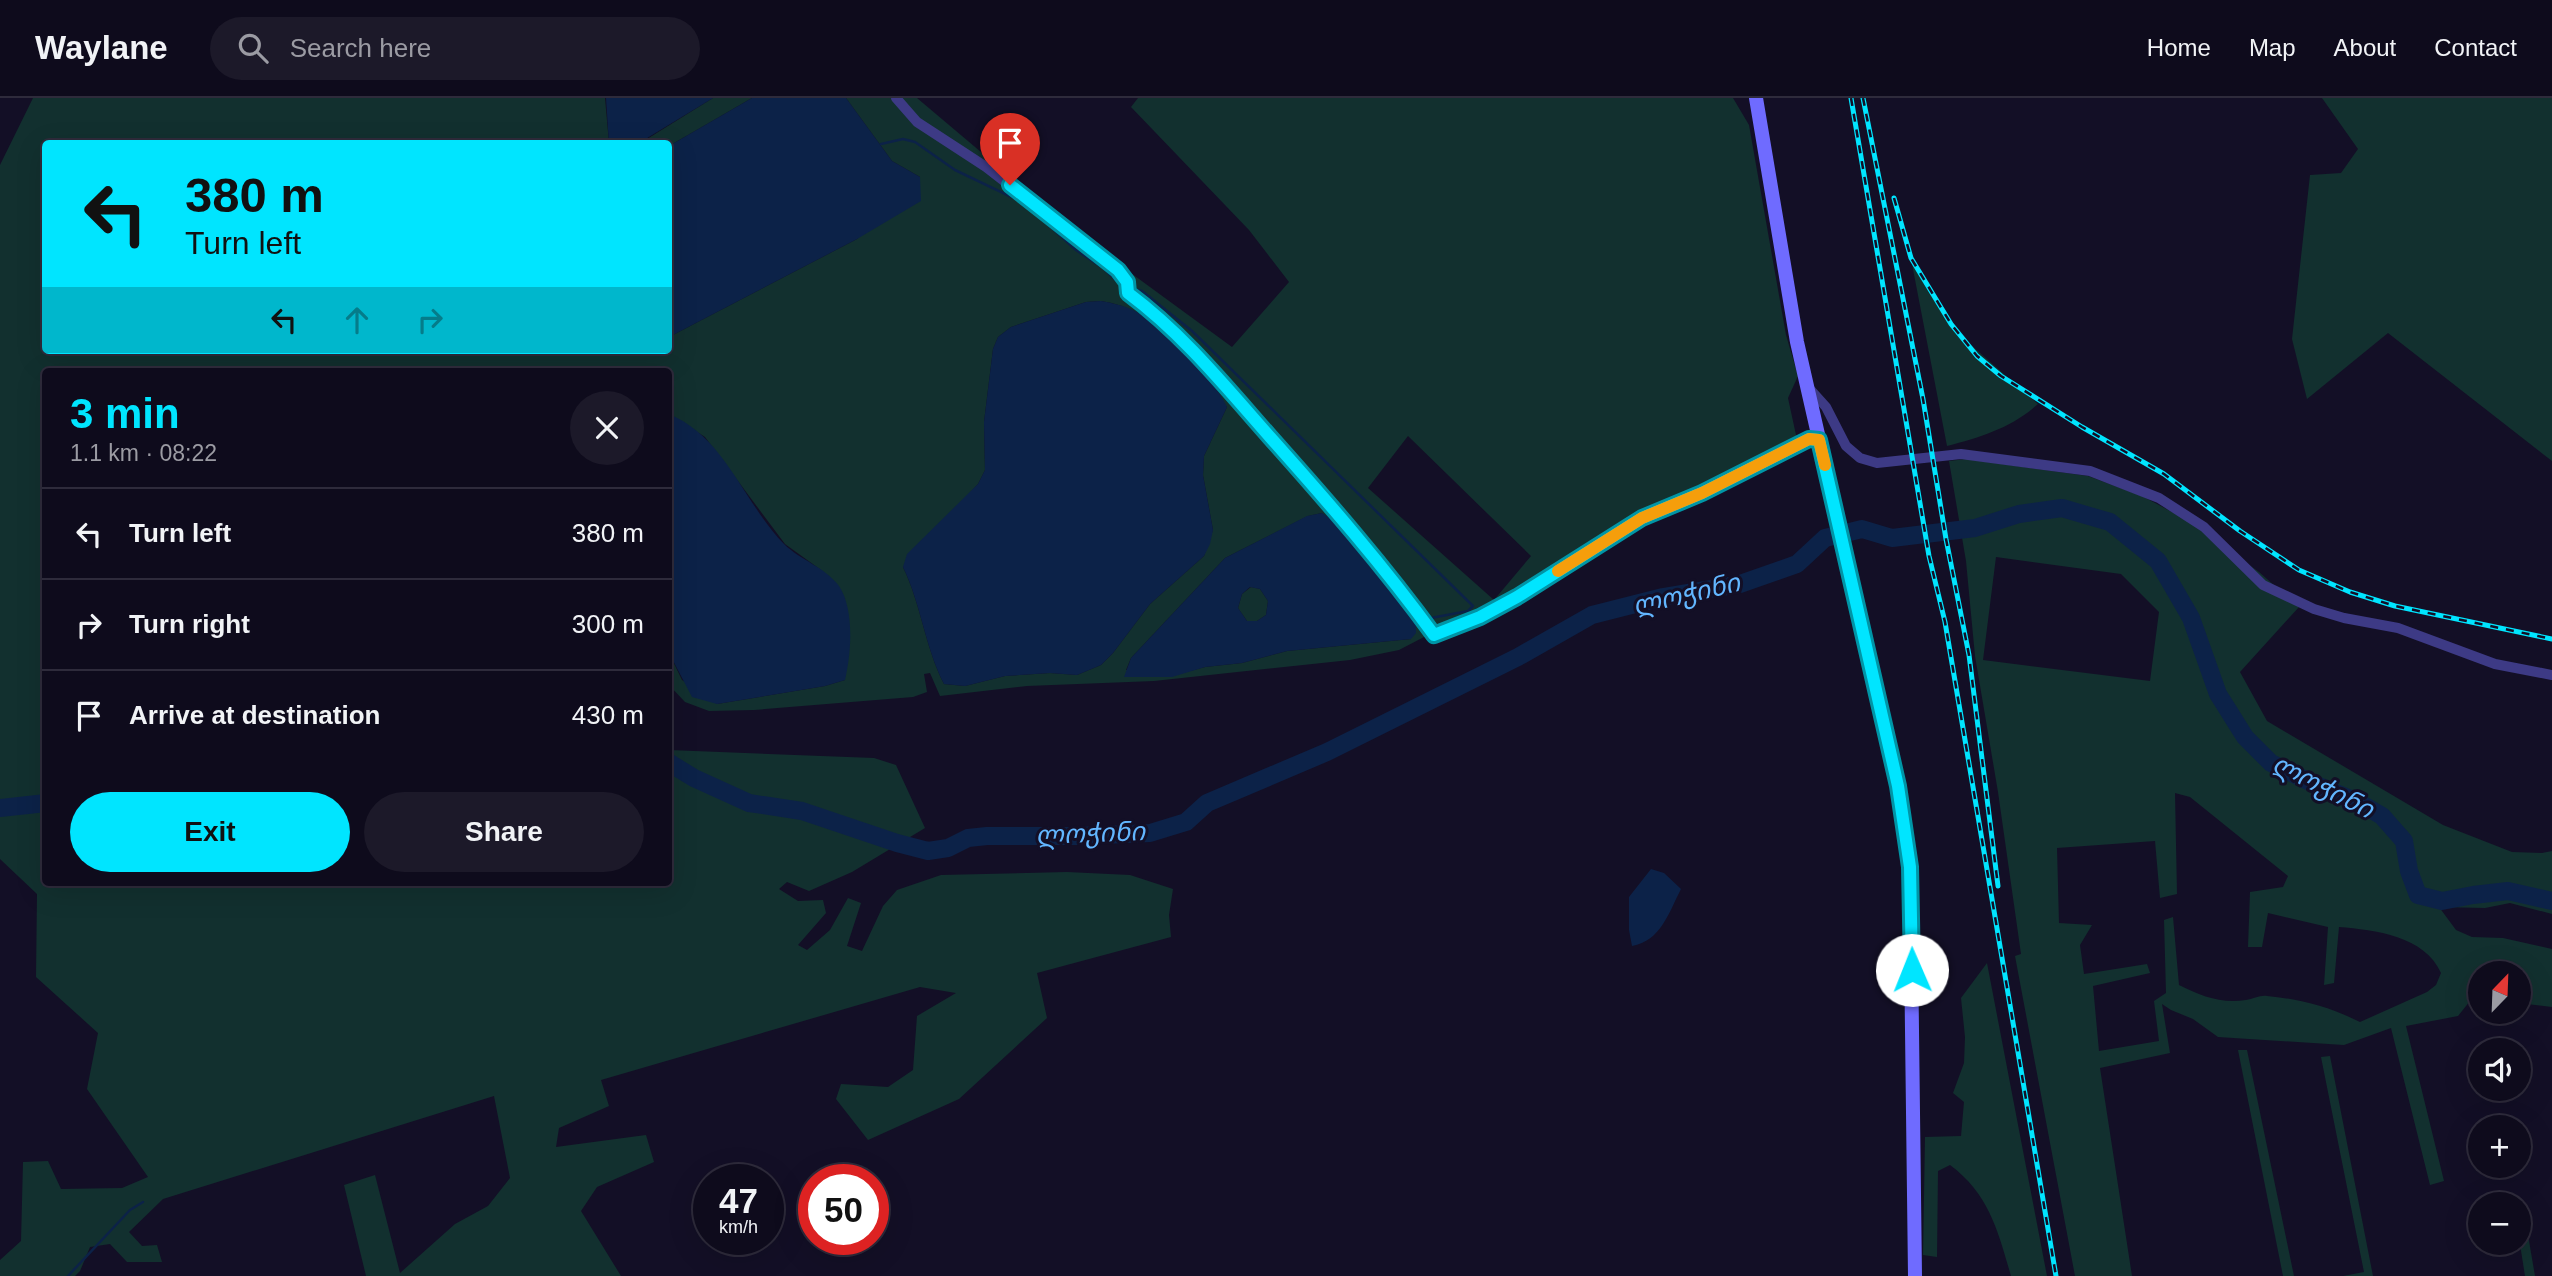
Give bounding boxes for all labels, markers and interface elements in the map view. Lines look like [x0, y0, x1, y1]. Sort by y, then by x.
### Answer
search box [210, 17, 700, 80]
text: Waylane [35, 29, 168, 66]
icon: search [234, 29, 272, 67]
text: Search here [290, 33, 431, 63]
text: Home [2147, 34, 2211, 61]
text: Map [2249, 34, 2296, 61]
text: About [2334, 34, 2396, 61]
text: Contact [2434, 34, 2517, 61]
pin [980, 113, 1040, 185]
icon: arrive [991, 124, 1029, 162]
icon: left [70, 168, 161, 259]
text: 380 m [185, 168, 324, 222]
text: Turn left [185, 225, 301, 261]
icon: left [265, 301, 303, 339]
icon: ahead [338, 301, 376, 339]
icon: right [411, 301, 449, 339]
text: 3 min [70, 390, 180, 437]
button: close [570, 391, 644, 465]
text: 1.1 km · 08:22 [70, 440, 217, 466]
icon: left [70, 515, 108, 553]
text: Turn left [129, 518, 231, 548]
text: 380 m [572, 518, 644, 548]
water label: ლოჭინი [1629, 567, 1744, 622]
icon: right [70, 606, 108, 644]
text: Turn right [129, 609, 250, 639]
text: 300 m [572, 609, 644, 639]
icon: arrive [70, 697, 108, 735]
text: Arrive at destination [129, 700, 380, 730]
text: 430 m [572, 700, 644, 730]
water label: ლოჭინი [2267, 748, 2380, 826]
button: Exit [70, 792, 350, 872]
button: Share [364, 792, 644, 872]
water label: ლოჭინი [1035, 816, 1146, 851]
position arrow [1875, 933, 1949, 1007]
north arrow [2468, 961, 2530, 1024]
map controls [2468, 961, 2531, 1255]
button: sound [2468, 1038, 2531, 1101]
button: + [2468, 1115, 2531, 1178]
speed limit sign: 50 [798, 1164, 889, 1255]
text: 47 [719, 1181, 758, 1220]
button: − [2468, 1192, 2531, 1255]
text: km/h [719, 1217, 758, 1237]

